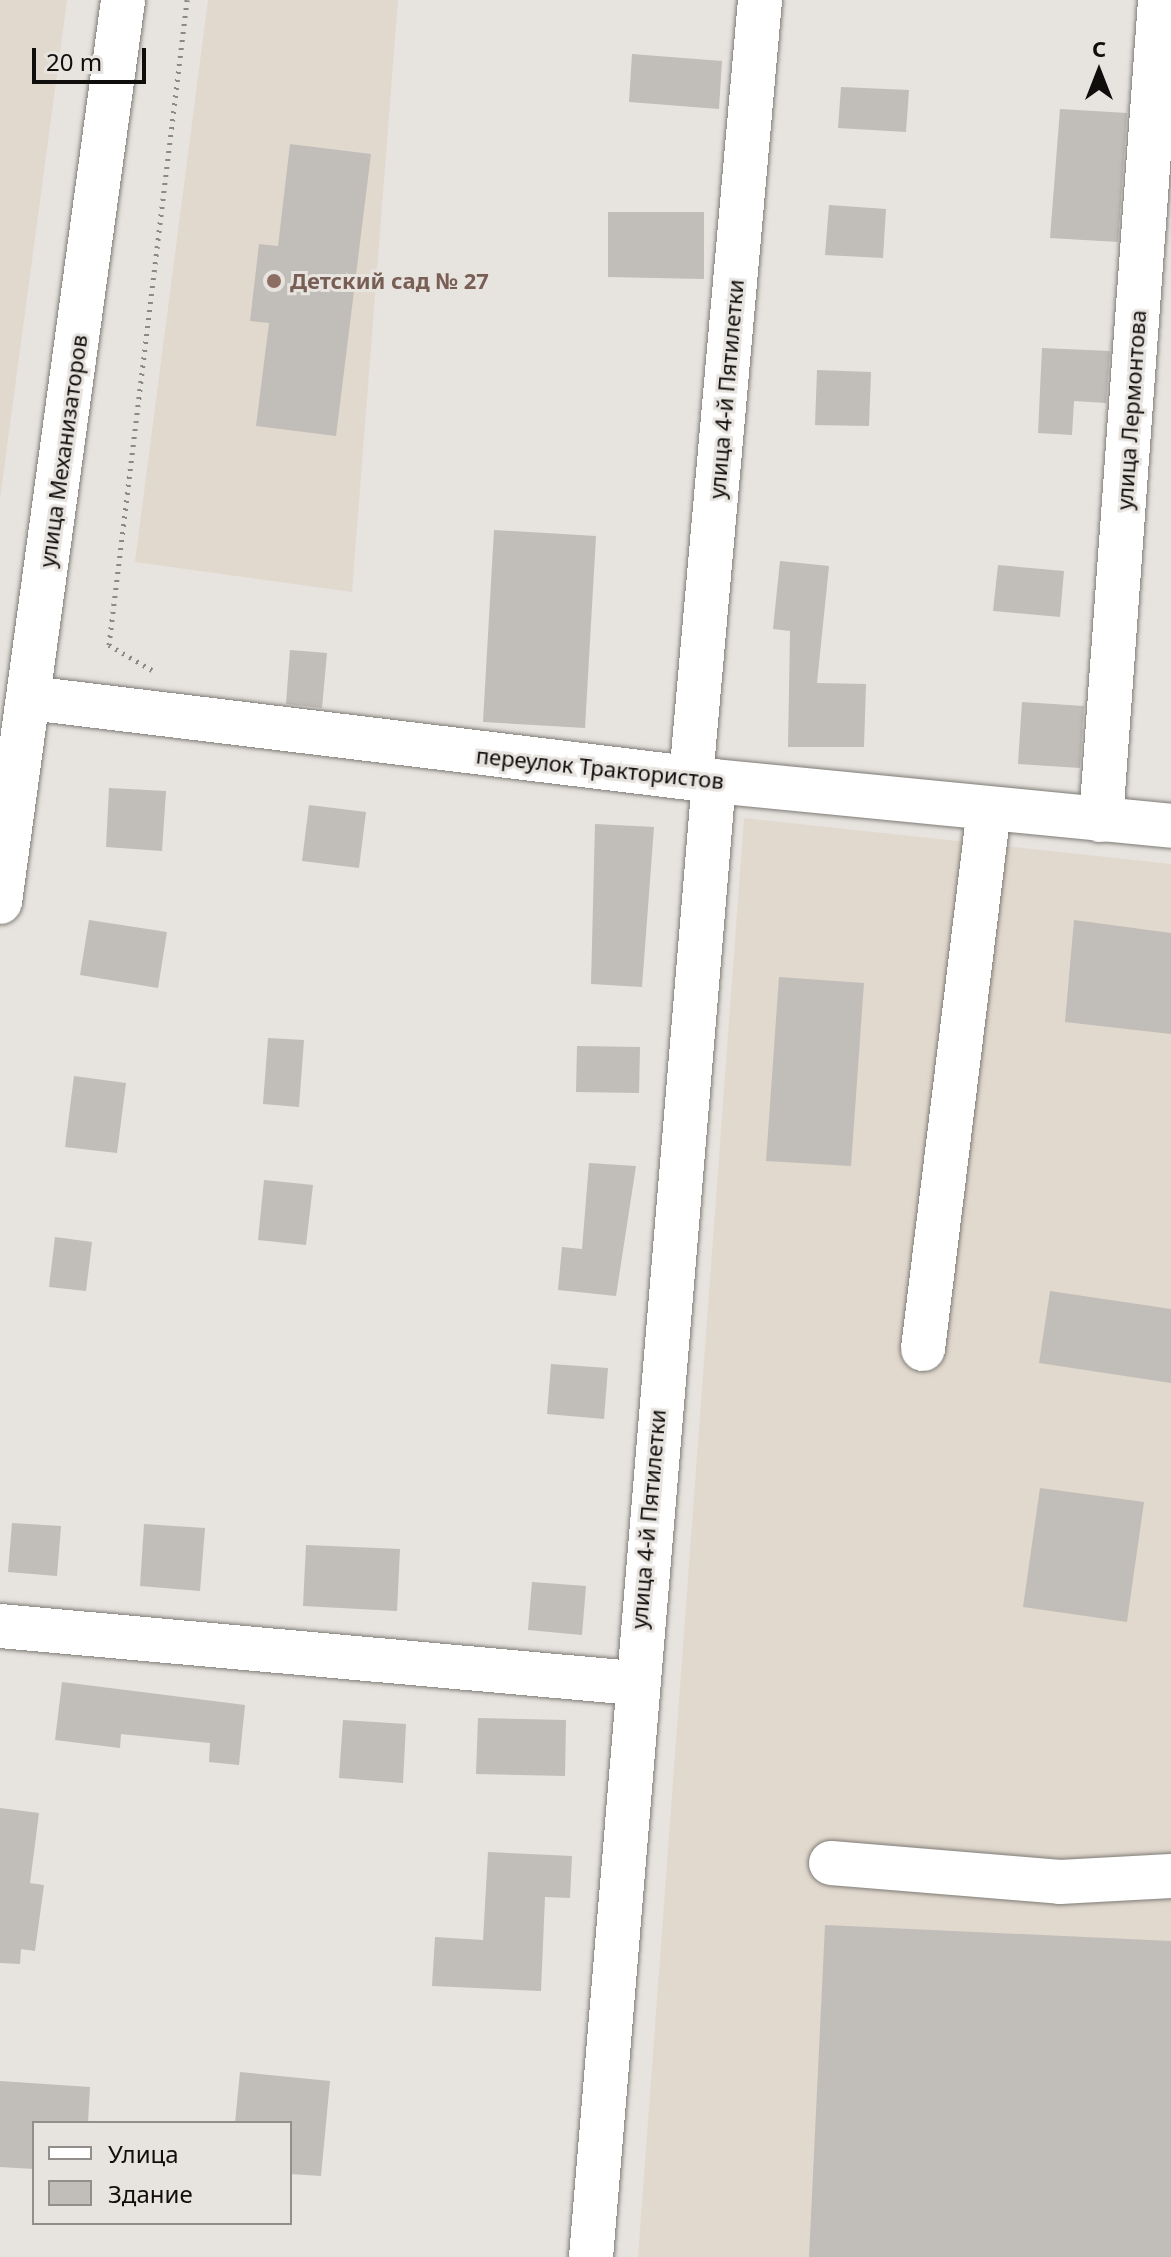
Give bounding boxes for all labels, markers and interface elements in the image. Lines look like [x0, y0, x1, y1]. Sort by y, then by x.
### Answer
scale bar [36, 32, 150, 82]
north arrow [1059, 32, 1139, 112]
text: С [1092, 33, 1106, 63]
text: 20 m [46, 45, 102, 78]
place label: Детский сад № 27 [290, 268, 489, 294]
marker: Детский сад № 27 [265, 272, 283, 290]
street label: улица 4-й Пятилетки [703, 278, 749, 500]
street label: улица Лермонтова [1111, 309, 1151, 511]
street label: улица Механизаторов [34, 333, 92, 569]
street label: переулок Трактористов [475, 742, 725, 794]
street label: улица 4-й Пятилетки [625, 1408, 671, 1630]
legend [32, 2121, 292, 2225]
text: Улица [108, 2137, 179, 2170]
text: Здание [108, 2177, 193, 2210]

